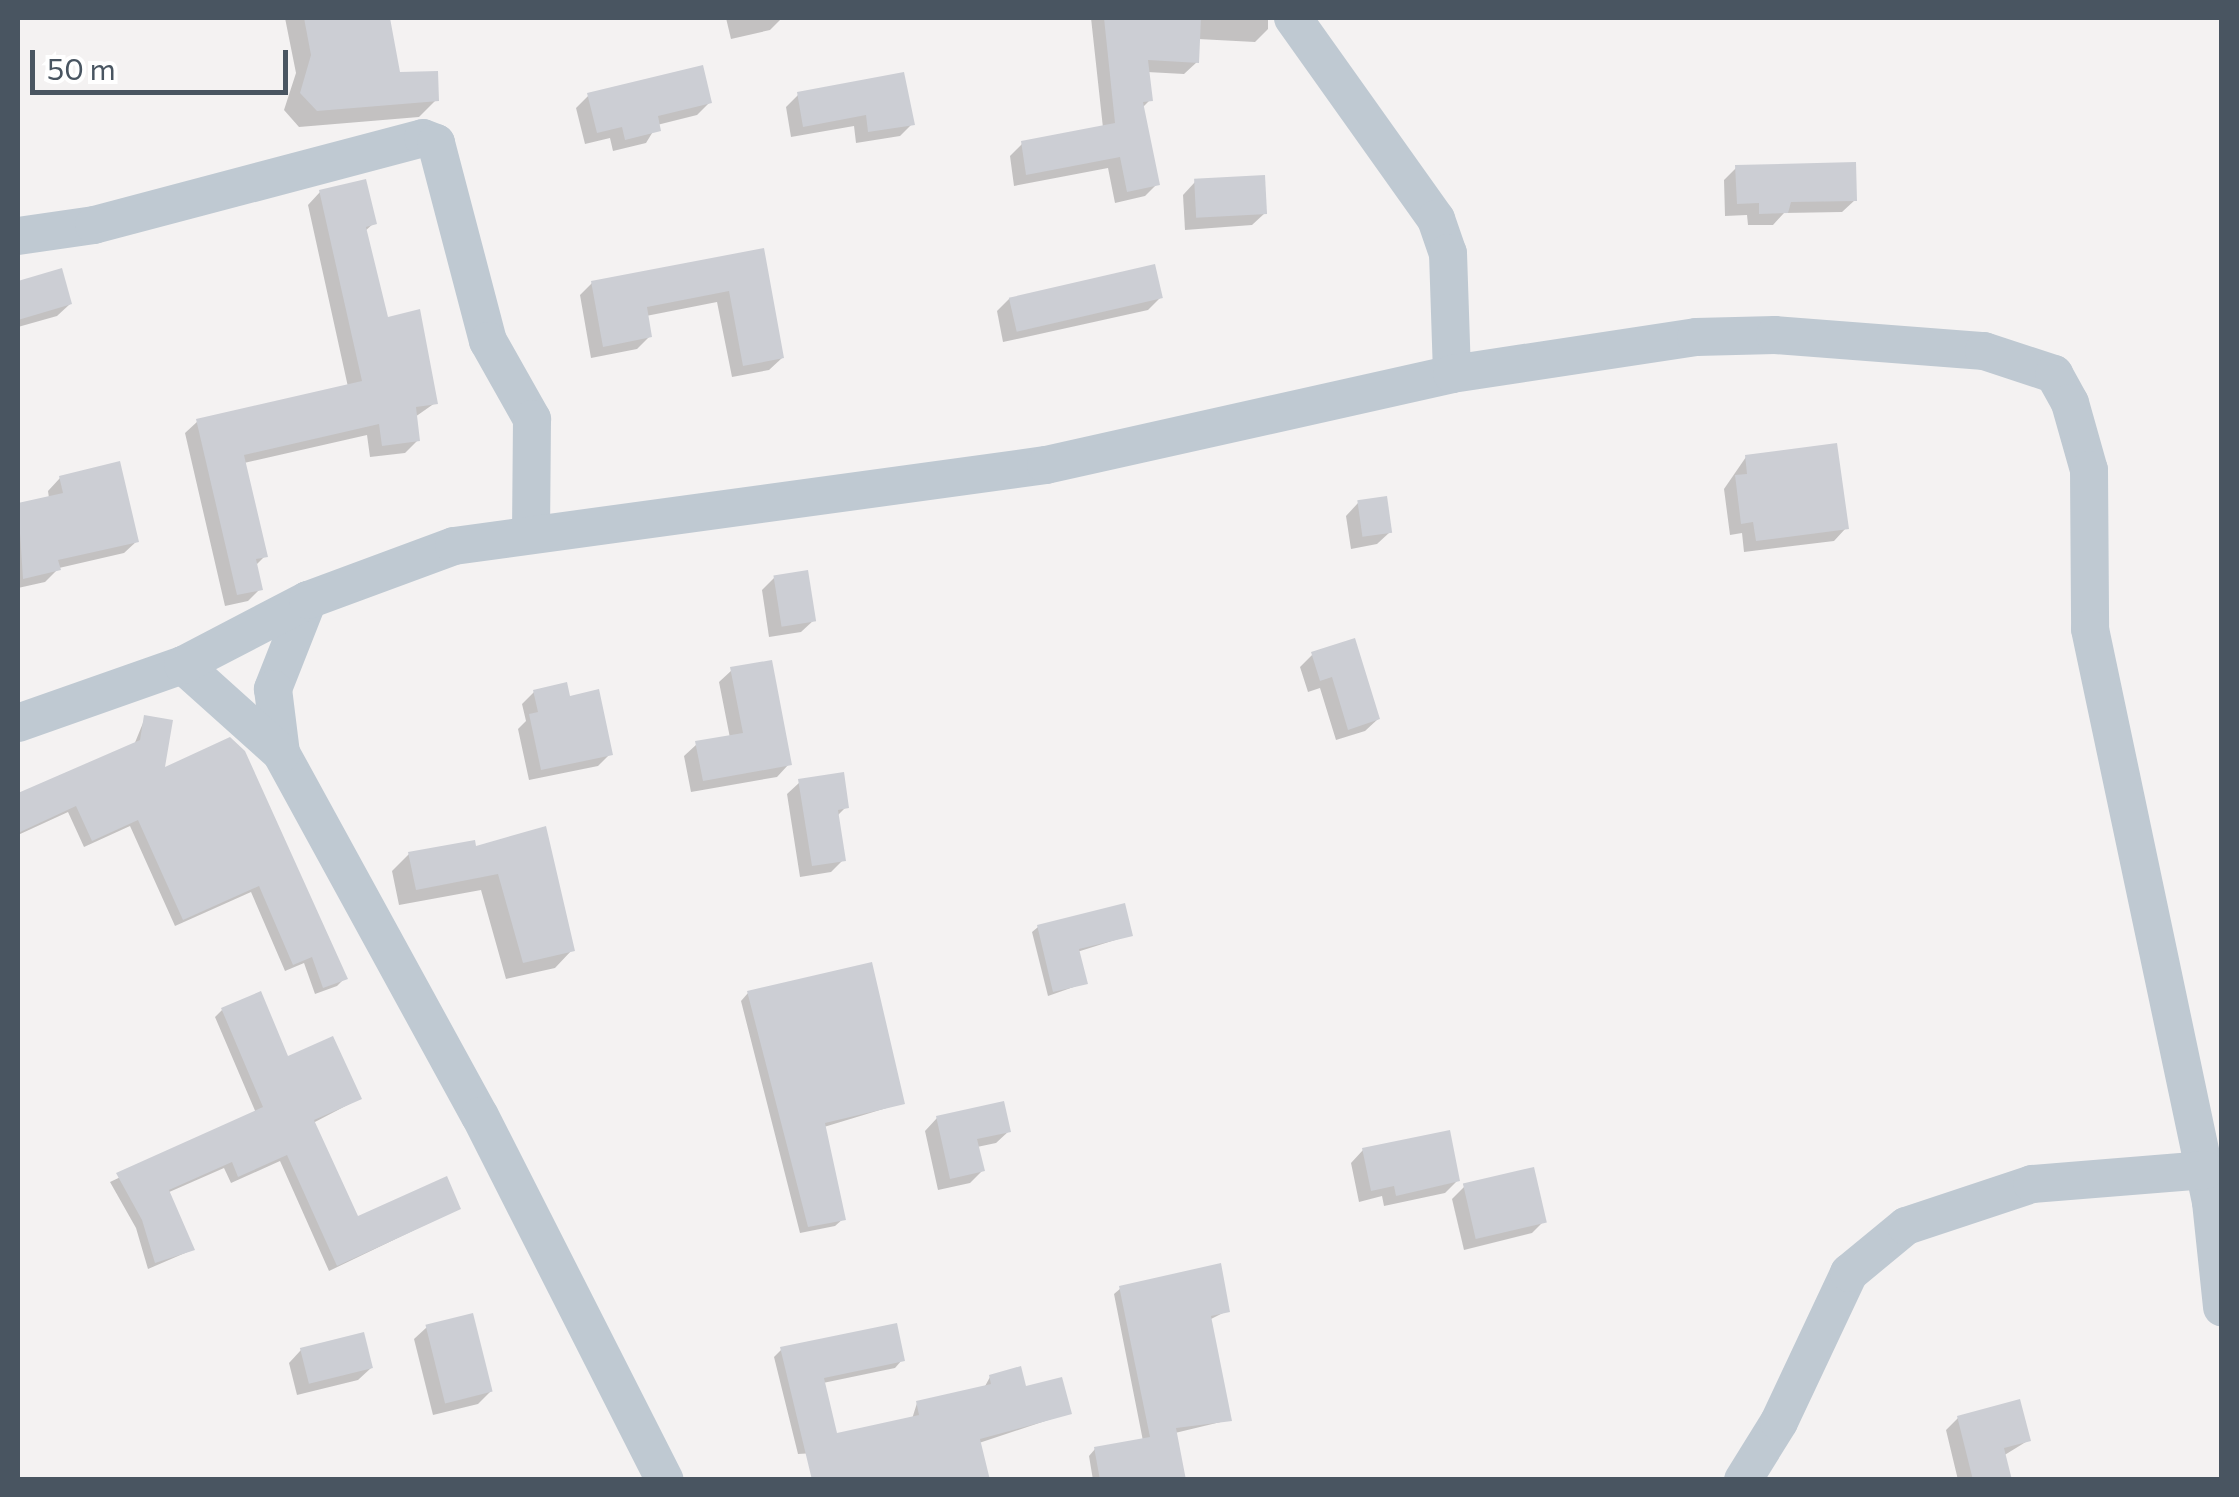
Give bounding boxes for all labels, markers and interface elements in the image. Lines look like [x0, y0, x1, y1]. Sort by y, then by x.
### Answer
scale bar [35, 30, 292, 92]
text: 50 m [47, 49, 116, 86]

